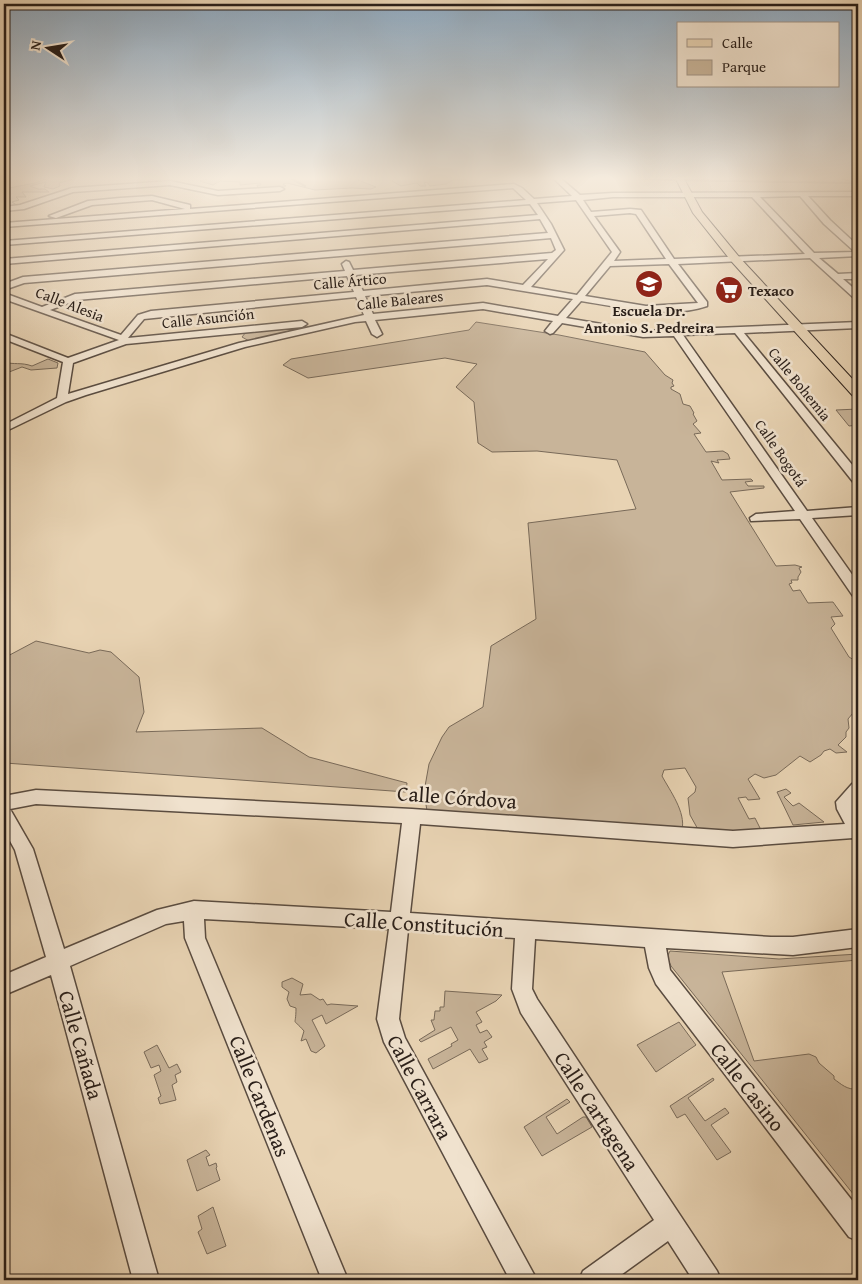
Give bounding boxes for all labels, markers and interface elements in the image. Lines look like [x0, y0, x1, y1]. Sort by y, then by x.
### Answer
north arrow [22, 22, 72, 72]
legend [677, 22, 840, 88]
text: Calle [722, 32, 753, 53]
text: N [25, 38, 46, 52]
text: Parque [722, 56, 766, 77]
street label: Calle Ártico [313, 267, 388, 295]
school or university icon: Escuela Dr. Antonio S. Pedreira [634, 269, 664, 299]
supermarket icon: Texaco [714, 275, 744, 305]
place label: Texaco [748, 280, 794, 301]
street label: Calle Alesia [33, 281, 107, 327]
street label: Calle Baleares [356, 285, 444, 315]
place label: Escuela Dr. Antonio S. Pedreira [584, 300, 714, 338]
street label: Calle Asunción [161, 303, 256, 333]
street label: Calle Bohemia [764, 343, 836, 425]
street label: Calle Bogotá [750, 415, 812, 491]
street label: Calle Córdova [396, 777, 518, 817]
street label: Calle Constitución [343, 903, 505, 945]
street label: Calle Cañada [51, 987, 111, 1103]
street label: Calle Carrara [379, 1029, 461, 1145]
street label: Calle Cardenas [222, 1031, 298, 1161]
street label: Calle Casino [703, 1036, 793, 1138]
street label: Calle Cartagena [547, 1045, 647, 1177]

